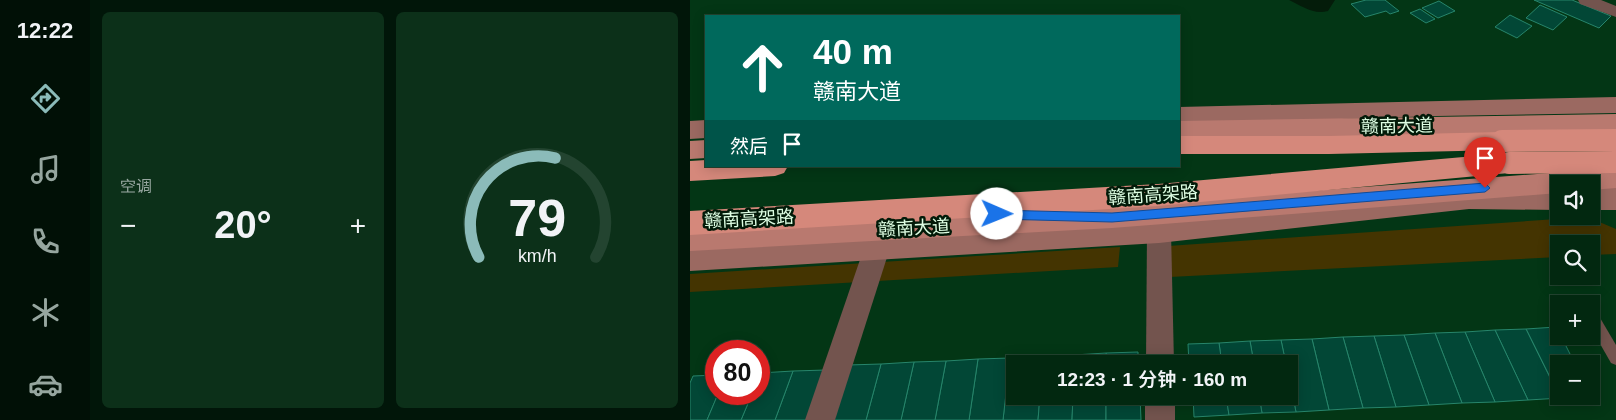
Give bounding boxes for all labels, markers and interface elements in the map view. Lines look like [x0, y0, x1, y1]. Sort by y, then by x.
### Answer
text: 12:22 [17, 18, 73, 43]
text: 40 m [813, 32, 893, 71]
icon: ahead [730, 35, 795, 100]
text: 赣南大道 [813, 79, 901, 104]
icon: directions [28, 81, 63, 116]
street label: 赣南大道 [1361, 115, 1433, 137]
icon: arrive [778, 130, 806, 158]
text: 然后 [730, 136, 768, 157]
pin [1464, 137, 1506, 188]
icon: arrive [1471, 144, 1499, 172]
icon: music [28, 152, 63, 187]
map controls [1550, 175, 1600, 405]
button: sound [1550, 175, 1600, 225]
text: 空调 [120, 178, 152, 195]
street label: 赣南高架路 [1107, 182, 1199, 208]
position arrow [970, 187, 1022, 239]
text: 79 [508, 189, 566, 247]
text: 20° [214, 204, 272, 246]
street label: 赣南高架路 [704, 207, 794, 231]
text: − [120, 210, 136, 241]
text: + [350, 210, 366, 241]
street label: 赣南大道 [878, 216, 950, 240]
icon: phone [28, 224, 63, 259]
button: search [1550, 235, 1600, 285]
text: km/h [518, 246, 556, 266]
icon: climate [28, 295, 63, 330]
button: + [1550, 295, 1600, 345]
speed limit sign: 80 [705, 340, 770, 405]
button: − [1550, 355, 1600, 405]
icon: car [28, 367, 63, 402]
text: 12:23 · 1 分钟 · 160 m [1057, 369, 1247, 390]

